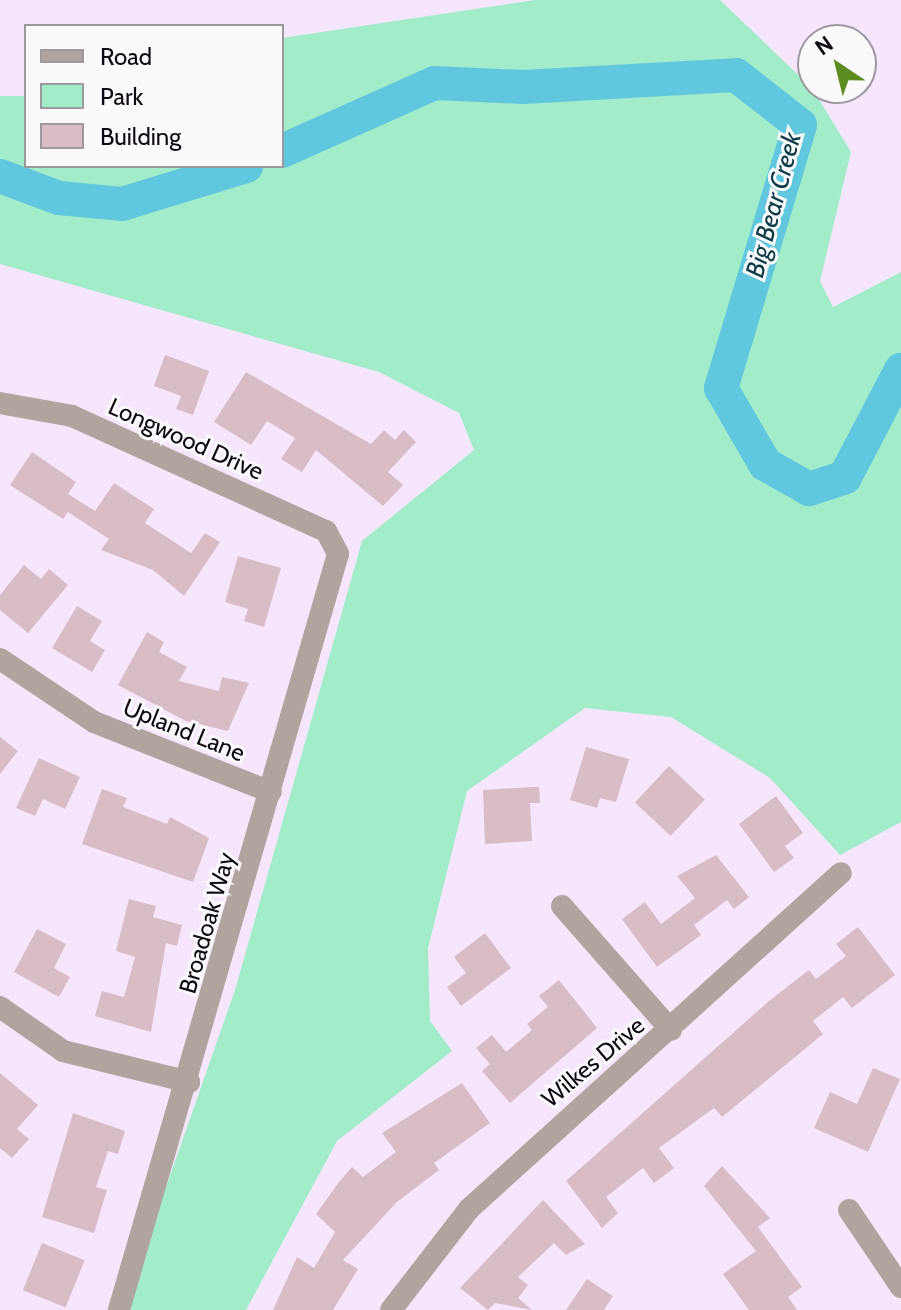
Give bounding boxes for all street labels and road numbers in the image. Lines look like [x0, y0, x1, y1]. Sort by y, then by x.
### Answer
street label: Longwood Drive [104, 392, 268, 486]
street label: Upland Lane [119, 692, 249, 768]
street label: Broadoak Way [173, 849, 241, 997]
street label: Wilkes Drive [536, 1011, 650, 1113]

